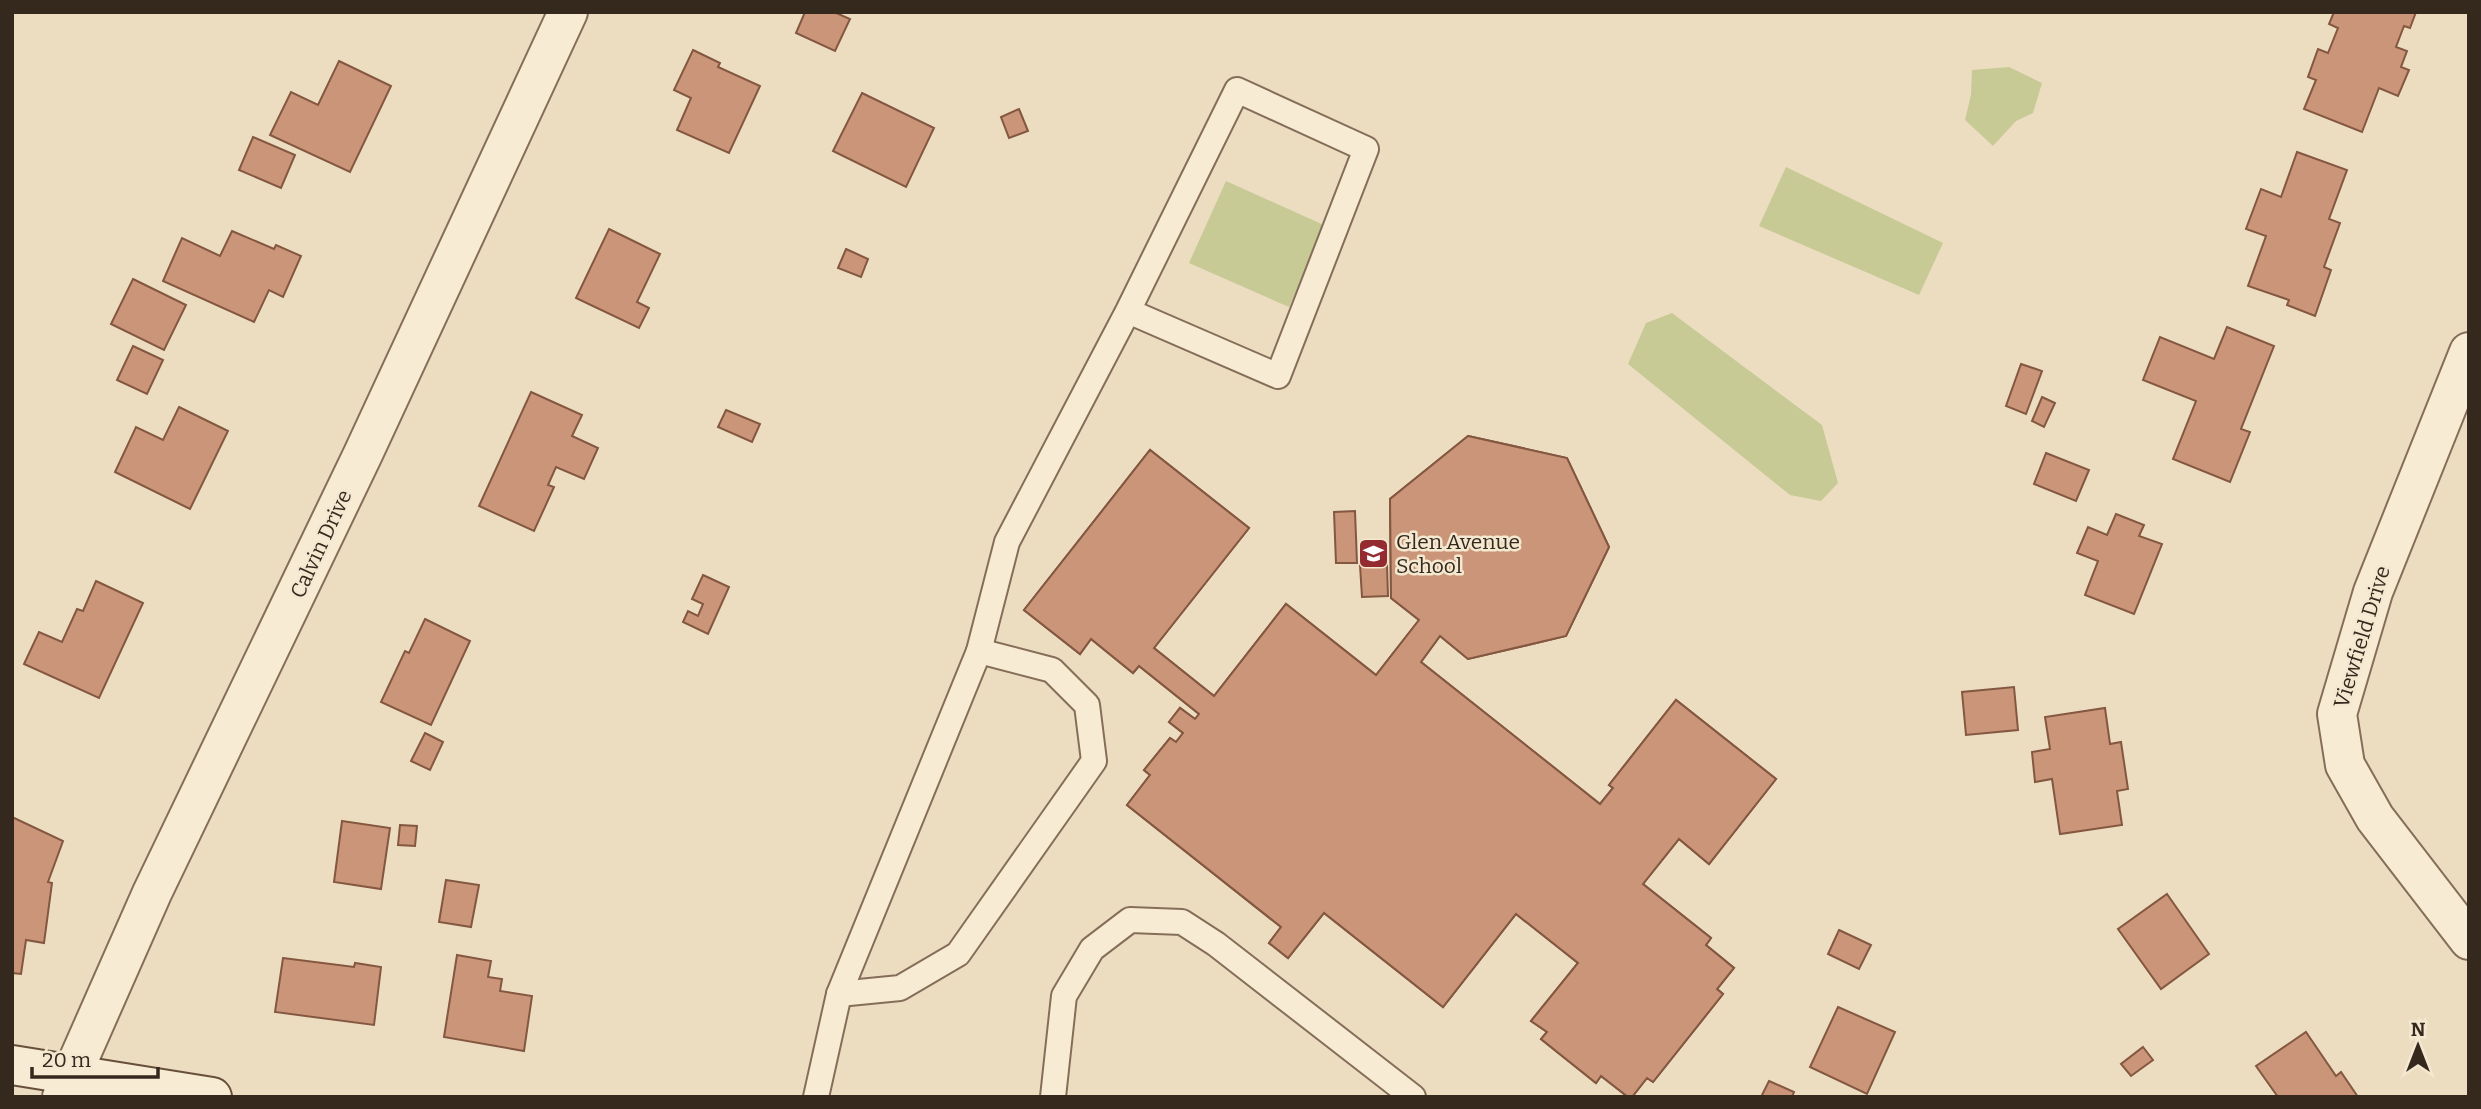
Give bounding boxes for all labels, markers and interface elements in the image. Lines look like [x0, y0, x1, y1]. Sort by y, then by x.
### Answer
street label: Calvin Drive [285, 486, 357, 602]
place label: Glen Avenue School [1396, 529, 1520, 579]
school or university icon: Glen Avenue School [1356, 537, 1390, 571]
street label: Viewfield Drive [2328, 563, 2396, 711]
north arrow [2383, 1011, 2453, 1081]
text: N [2411, 1018, 2426, 1041]
scale bar [32, 1036, 158, 1080]
text: 20 m [42, 1047, 91, 1073]

